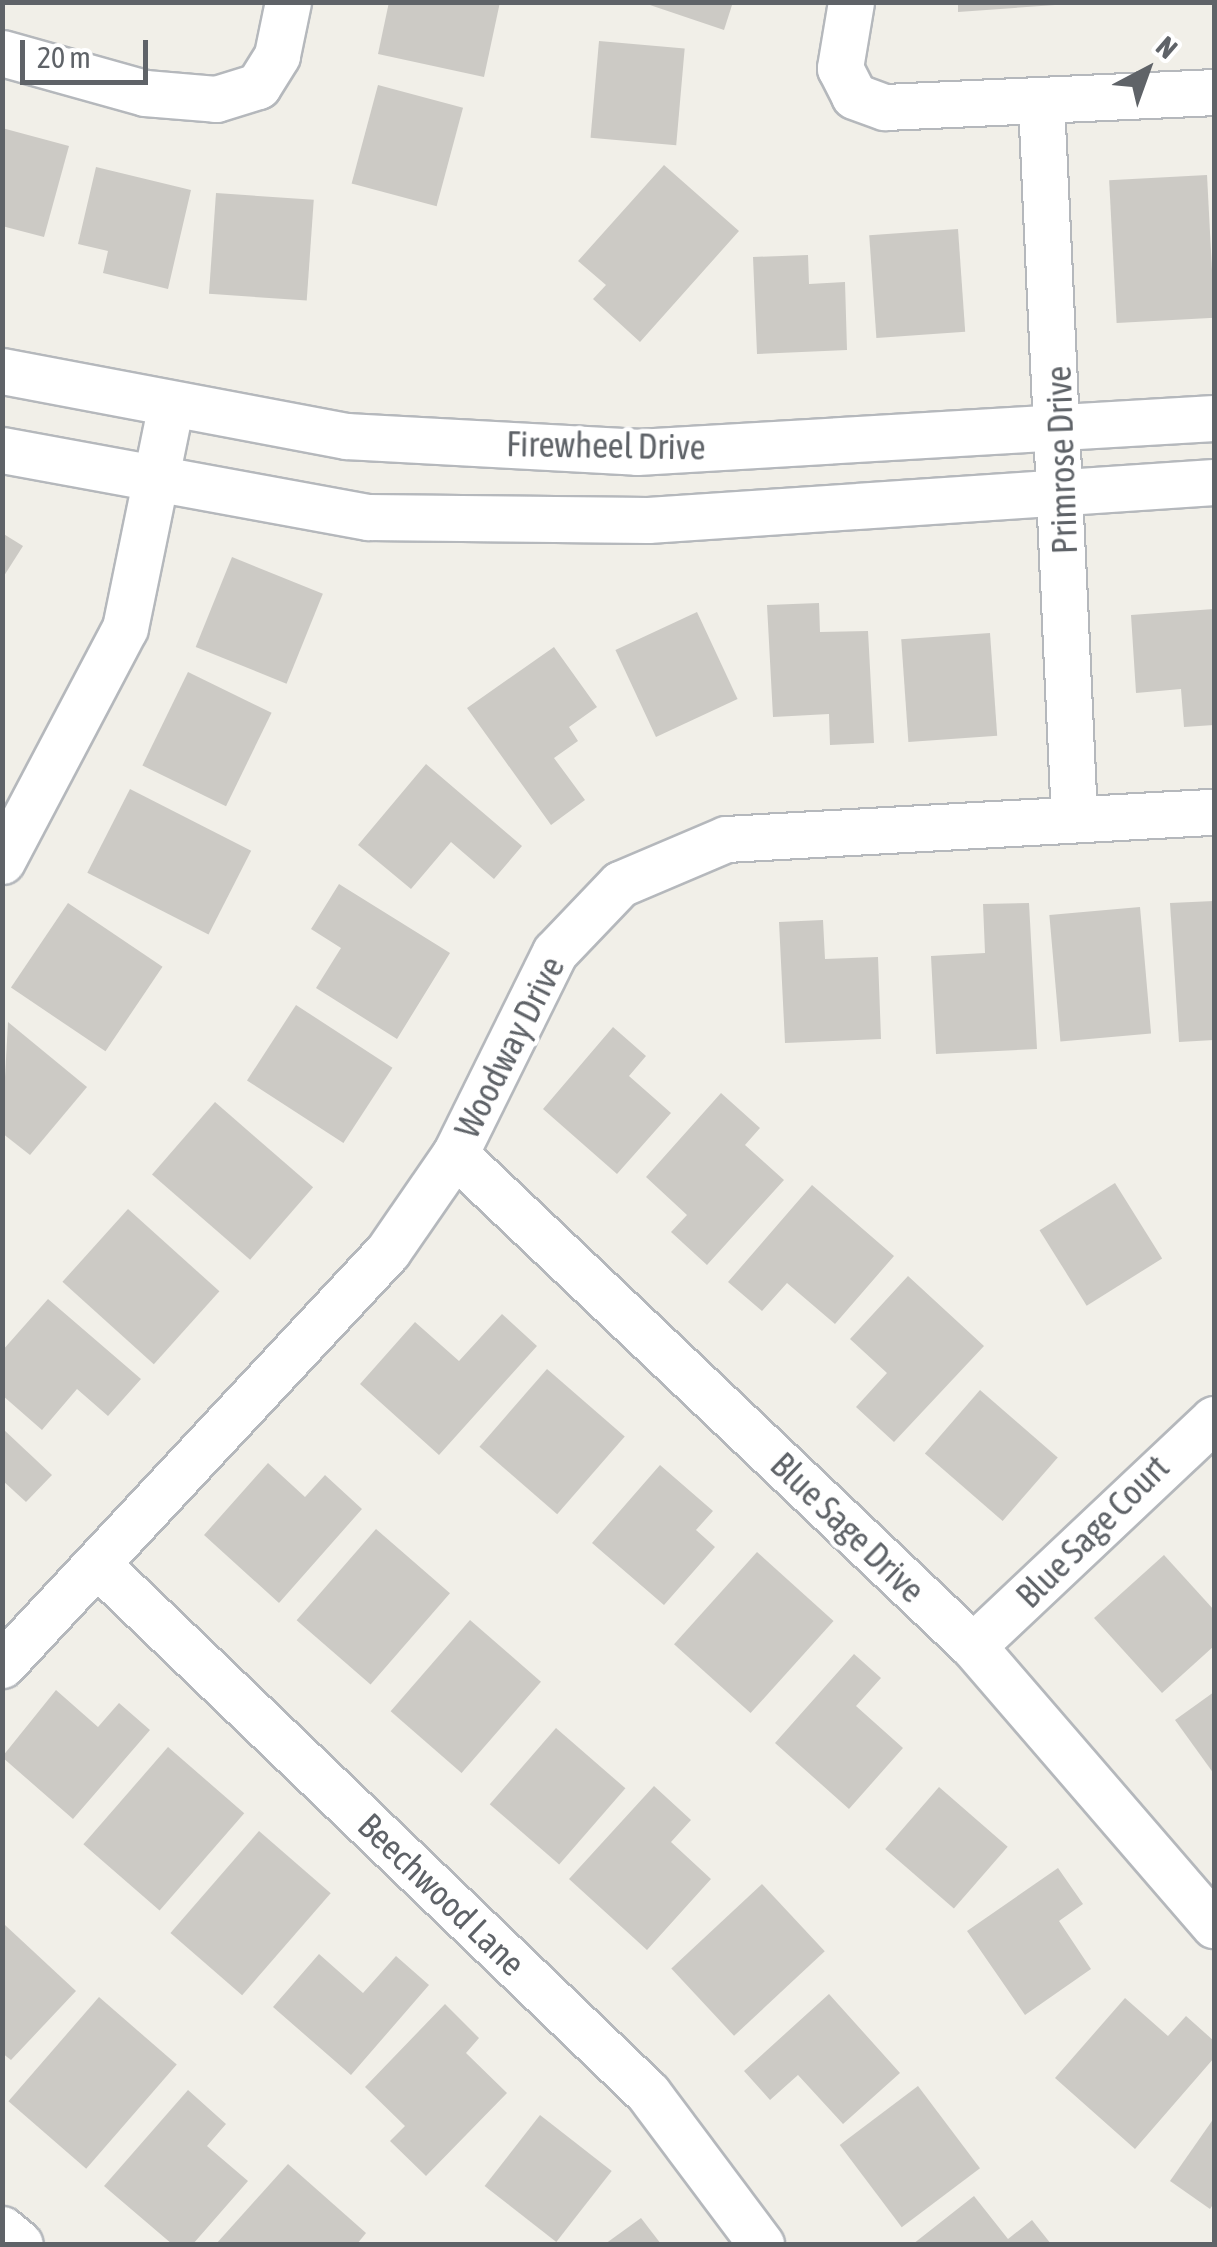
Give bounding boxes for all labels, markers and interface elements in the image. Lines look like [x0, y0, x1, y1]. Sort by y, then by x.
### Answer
scale bar [25, 20, 152, 82]
north arrow [1097, 20, 1197, 120]
text: N [1150, 30, 1183, 65]
text: 20 m [37, 40, 91, 74]
street label: Primrose Drive [1037, 365, 1085, 555]
street label: Firewheel Drive [506, 422, 706, 468]
street label: Woodway Drive [445, 949, 573, 1145]
street label: Blue Sage Drive [762, 1443, 934, 1611]
street label: Blue Sage Court [1007, 1446, 1177, 1616]
street label: Beechwood Lane [350, 1804, 534, 1984]

